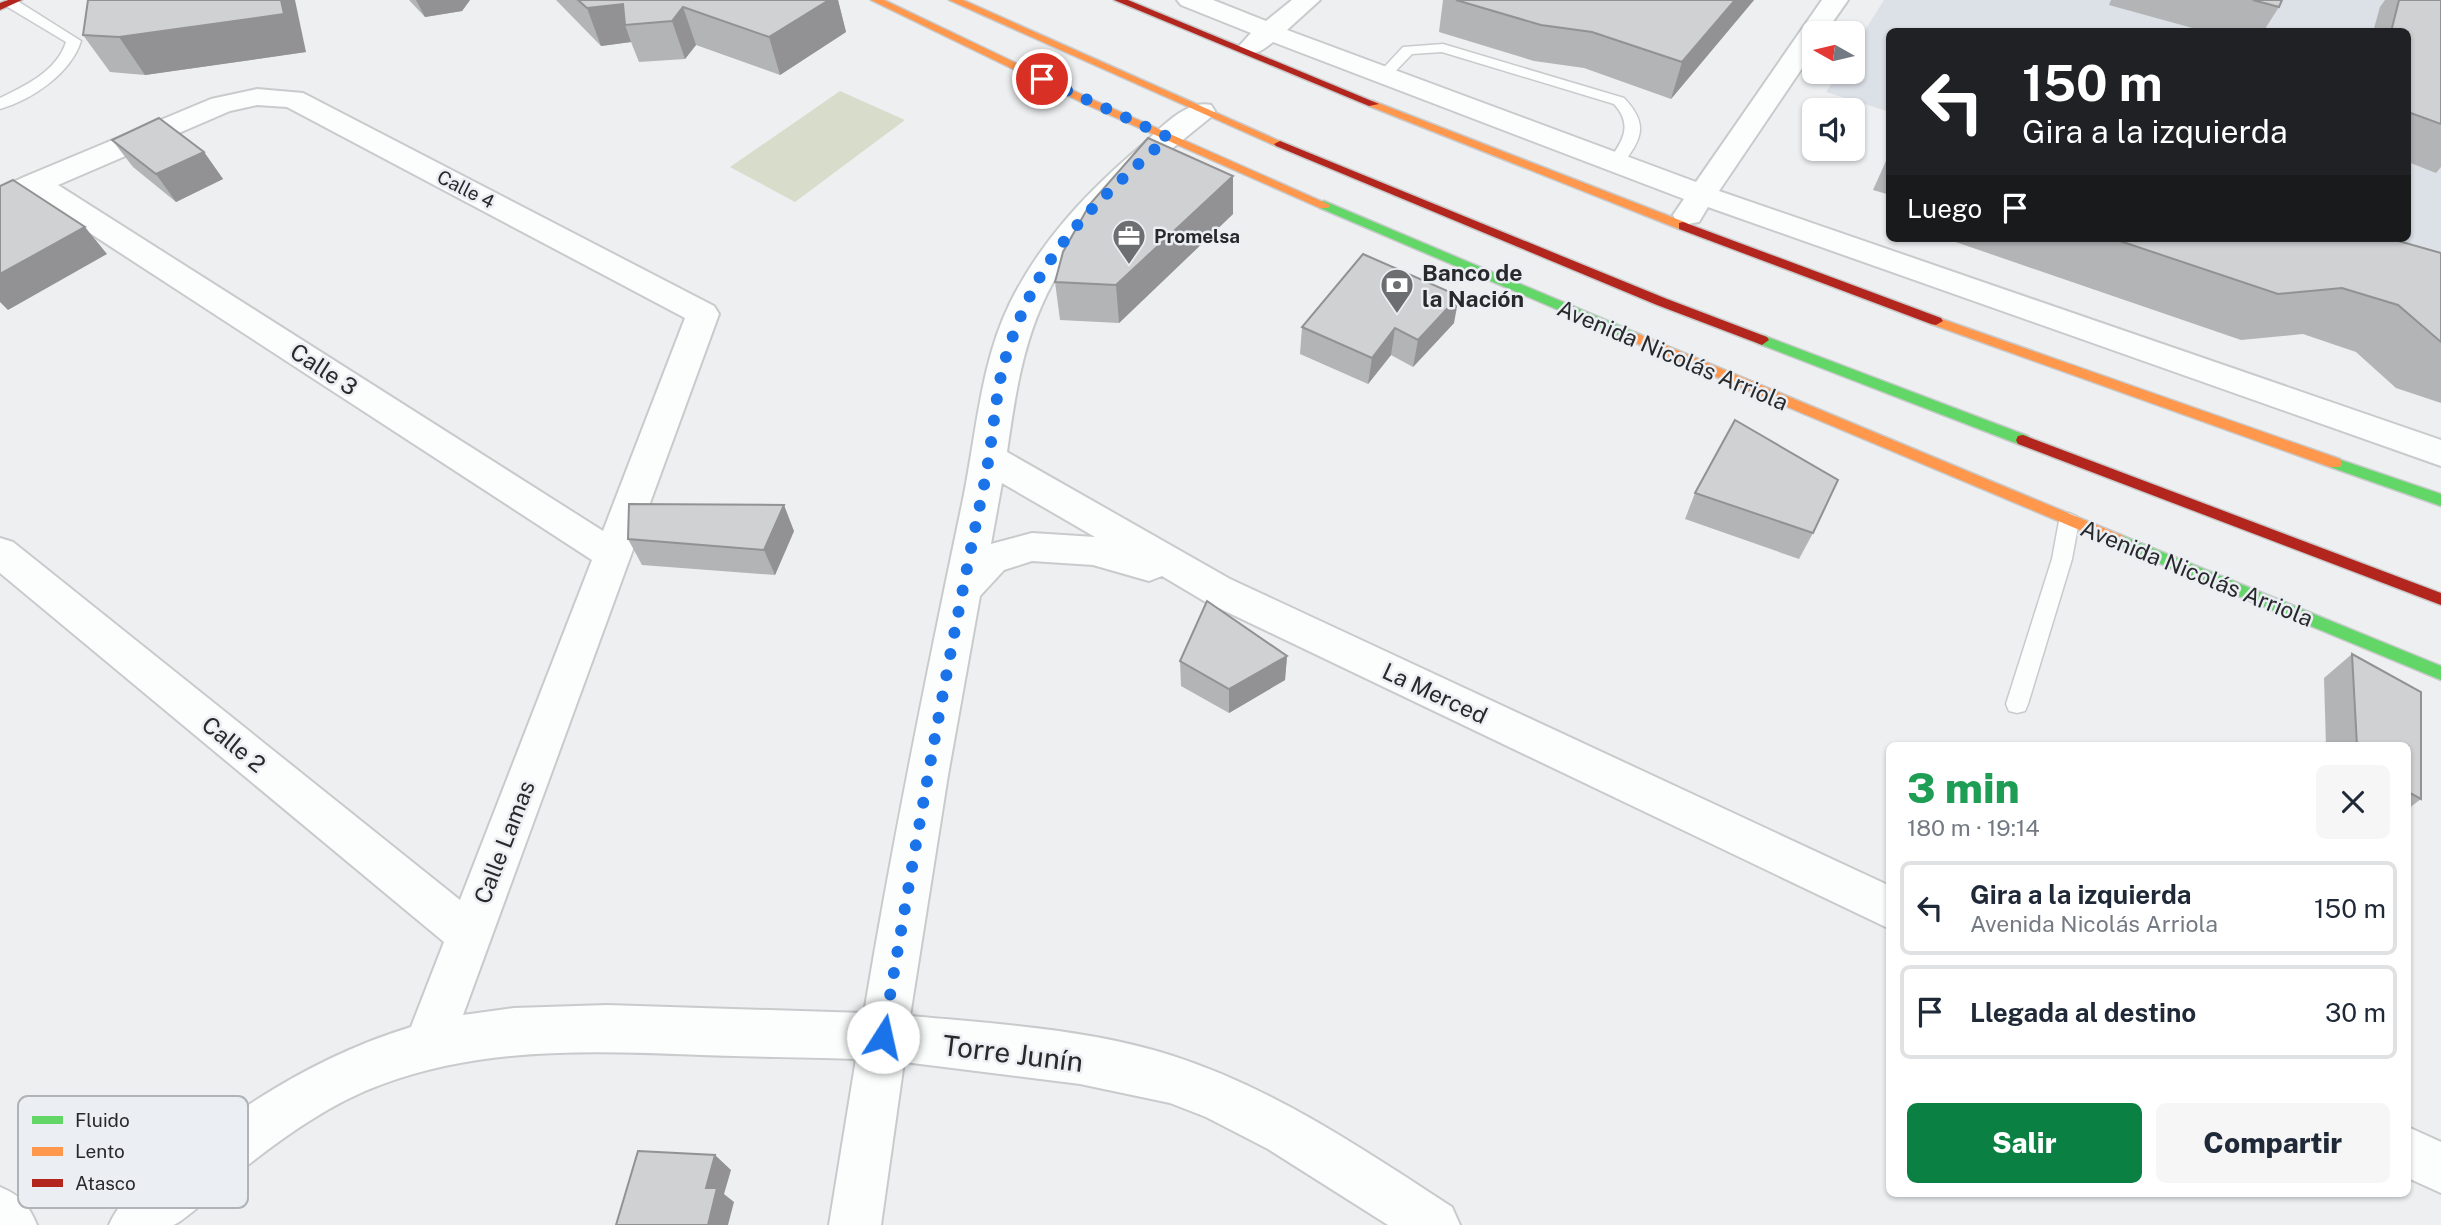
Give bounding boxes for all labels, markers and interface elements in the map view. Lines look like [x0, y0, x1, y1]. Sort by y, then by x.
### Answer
north arrow [1802, 21, 1866, 84]
map controls [1802, 21, 1865, 161]
pin [1012, 49, 1072, 109]
text: 150 m [2022, 54, 2163, 112]
icon: left [1907, 56, 1998, 147]
icon: arrive [1023, 60, 1061, 98]
button: sound [1802, 98, 1865, 161]
text: Gira a la izquierda [2022, 113, 2288, 150]
street label: Calle 4 [434, 165, 498, 213]
icon: arrive [1996, 189, 2034, 227]
text: Luego [1907, 193, 1982, 224]
office icon: Promelsa [1110, 217, 1148, 266]
place label: Promelsa [1154, 225, 1240, 247]
place label: Banco de la Nación [1422, 259, 1524, 312]
bank icon: Banco de la Nación [1378, 266, 1416, 315]
street label: Avenida Nicolás Arriola [1554, 294, 1792, 416]
street label: Calle 3 [285, 337, 363, 401]
street label: Avenida Nicolás Arriola [2077, 514, 2317, 632]
street label: La Merced [1378, 657, 1492, 729]
street label: Calle 2 [197, 710, 271, 778]
text: 3 min [1907, 763, 2020, 812]
button: close [2316, 765, 2390, 839]
street label: Calle Lamas [468, 777, 540, 907]
text: 180 m · 19:14 [1907, 814, 2040, 841]
text: Gira a la izquierda [1970, 879, 2192, 910]
icon: left [1911, 889, 1949, 927]
text: 150 m [2314, 893, 2386, 924]
text: Avenida Nicolás Arriola [1970, 910, 2218, 937]
icon: arrive [1911, 993, 1949, 1031]
text: Llegada al destino [1970, 997, 2196, 1028]
text: 30 m [2325, 997, 2386, 1028]
position arrow [846, 1000, 920, 1074]
street label: Torre Junín [941, 1028, 1085, 1078]
legend [18, 1096, 248, 1208]
button: Salir [1907, 1103, 2142, 1183]
button: Compartir [2156, 1103, 2390, 1183]
text: Fluido [75, 1109, 130, 1131]
text: Lento [75, 1140, 125, 1162]
text: Atasco [75, 1172, 136, 1194]

